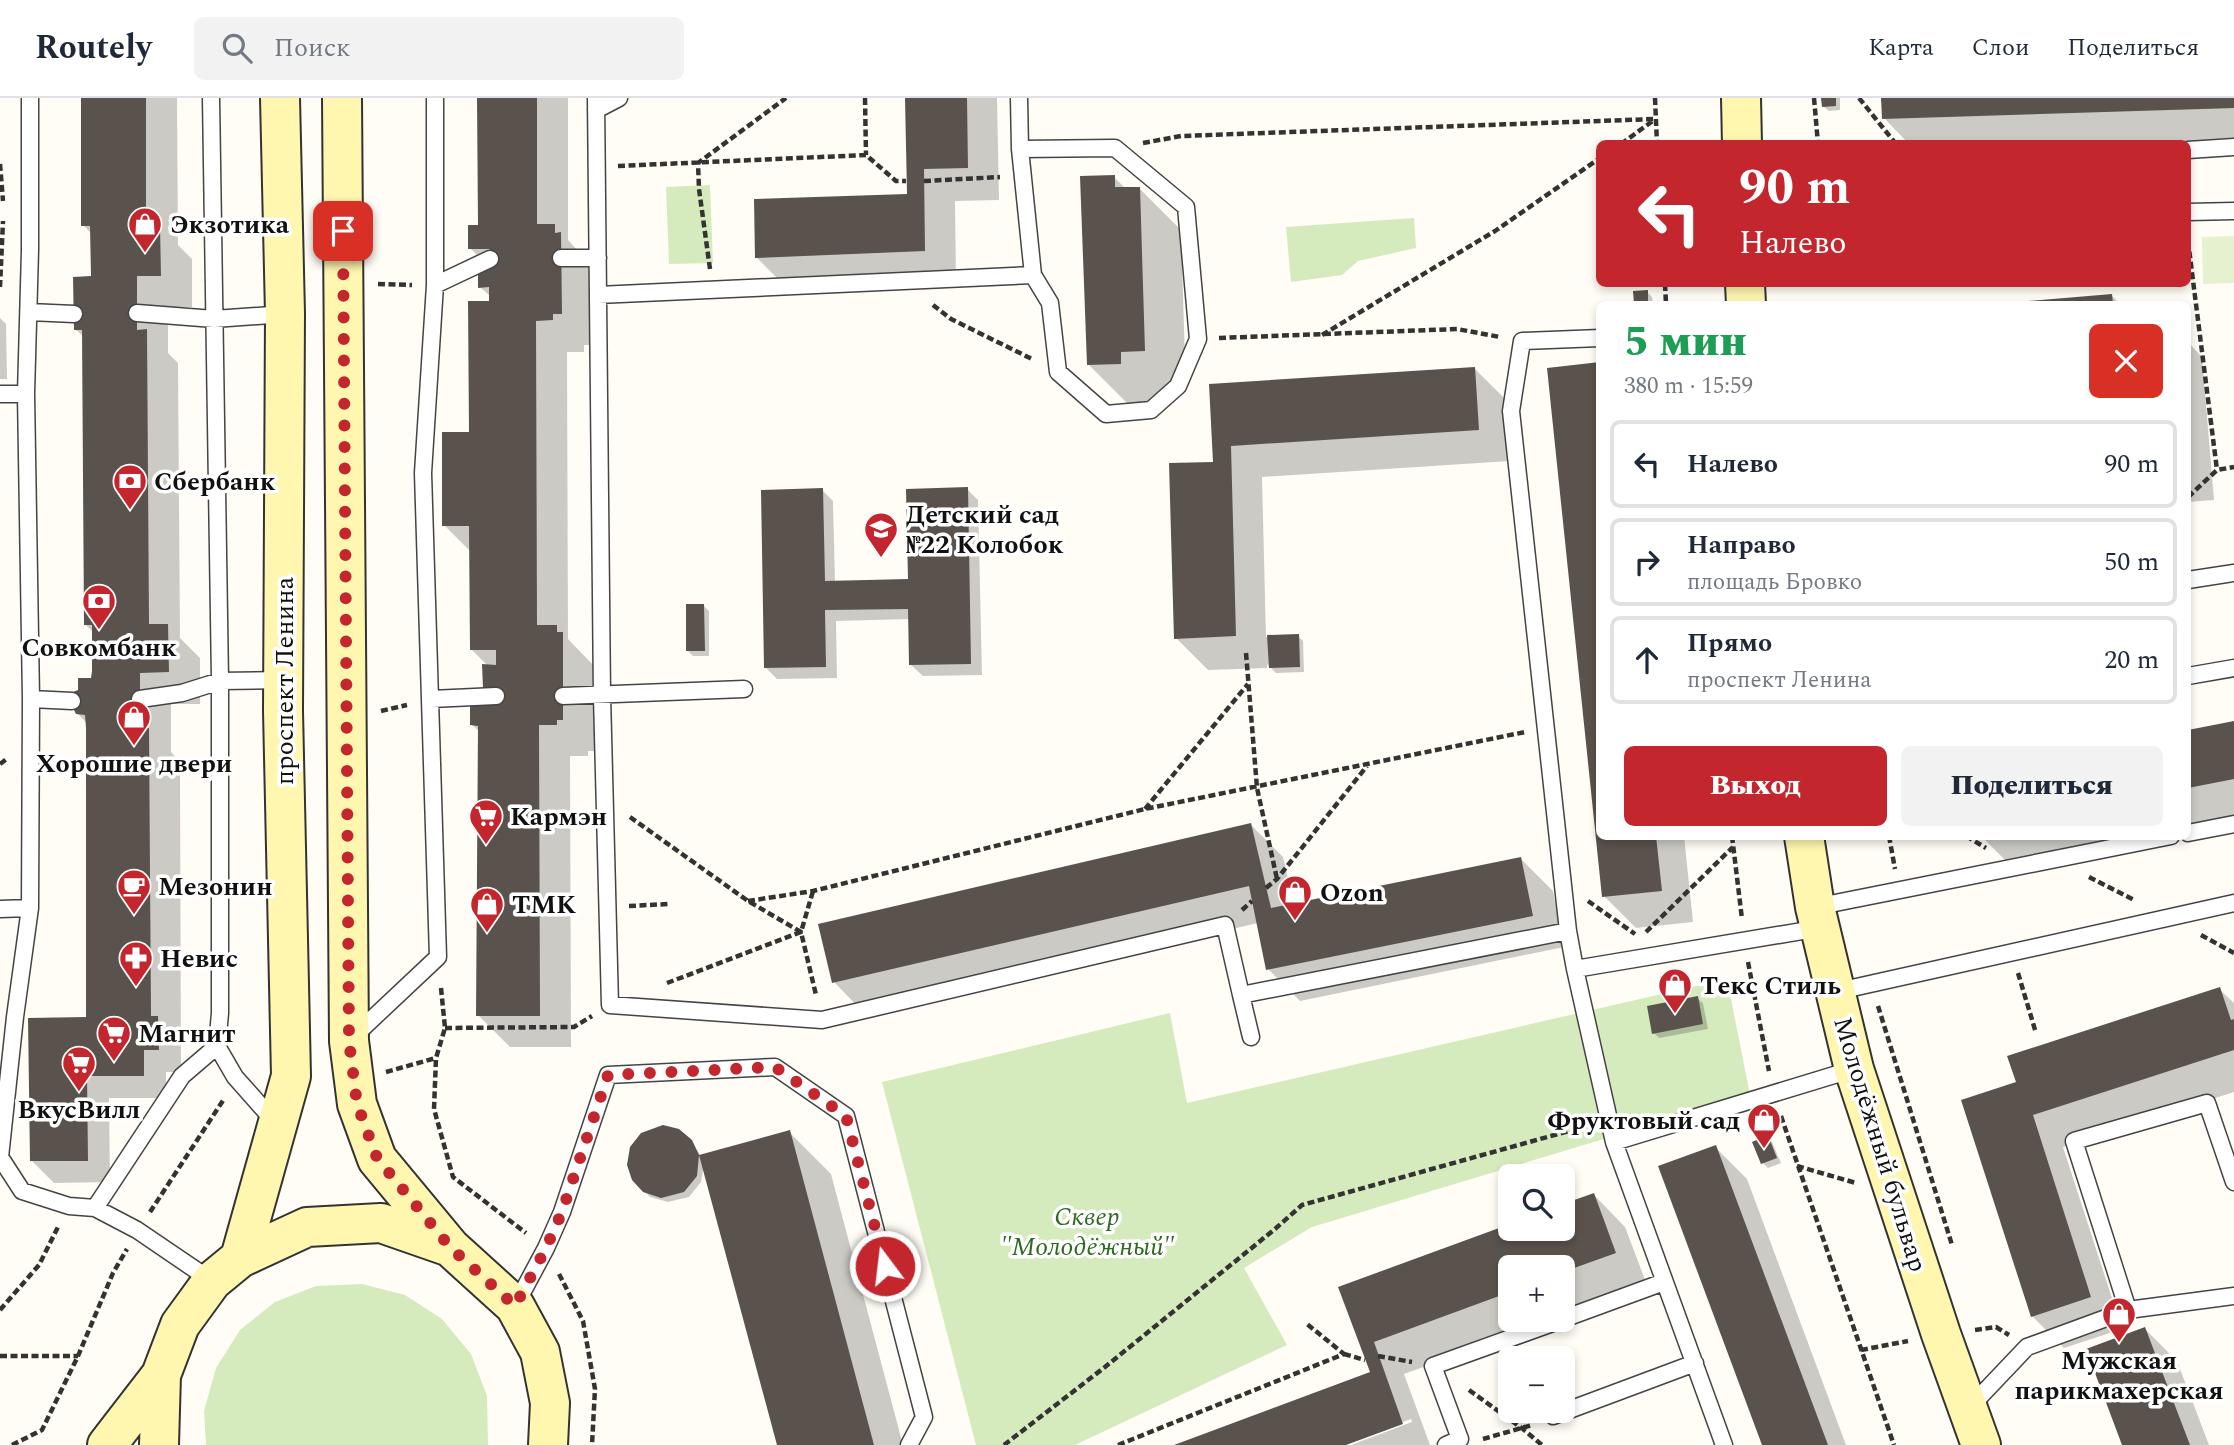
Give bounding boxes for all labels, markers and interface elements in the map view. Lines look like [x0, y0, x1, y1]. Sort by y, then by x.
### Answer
search box [194, 17, 684, 80]
text: Routely [35, 23, 152, 73]
text: Поиск [274, 28, 351, 68]
icon: search [218, 29, 256, 67]
text: Карта [1868, 30, 1934, 66]
text: Слои [1972, 30, 2029, 66]
text: Поделиться [2067, 30, 2199, 66]
text: 90 m [1739, 151, 1850, 226]
icon: left [1624, 168, 1715, 259]
pin [313, 201, 373, 261]
shop icon: Экзотика [126, 205, 164, 254]
place label: Экзотика [170, 205, 290, 245]
icon: arrive [324, 212, 362, 250]
text: Налево [1739, 219, 1847, 268]
text: 5 мин [1624, 311, 1747, 374]
button: close [2089, 324, 2163, 398]
text: 380 m · 15:59 [1624, 369, 1753, 404]
text: Налево [1687, 444, 1778, 484]
text: 90 m [2104, 444, 2159, 484]
icon: left [1628, 445, 1666, 483]
bank icon: Сбербанк [111, 462, 149, 511]
place label: Сбербанк [154, 462, 276, 502]
place label: Детский сад №22 Колобок [906, 495, 1064, 565]
school or university icon: Детский сад №22 Колобок [862, 510, 900, 559]
text: Направо [1687, 525, 1796, 565]
text: 50 m [2104, 542, 2159, 582]
icon: right [1628, 543, 1666, 581]
text: площадь Бровко [1687, 565, 1862, 600]
street label: проспект Ленина [265, 576, 305, 785]
bank icon: Совкомбанк [80, 582, 118, 631]
text: Прямо [1687, 623, 1772, 663]
place label: Совкомбанк [21, 628, 177, 668]
text: 20 m [2104, 640, 2159, 680]
icon: ahead [1628, 641, 1666, 679]
text: проспект Ленина [1687, 663, 1872, 698]
shop icon: Хорошие двери [115, 698, 153, 747]
place label: Хорошие двери [36, 744, 232, 784]
button: Выход [1624, 746, 1887, 826]
button: Поделиться [1901, 746, 2163, 826]
supermarket icon: Кармэн [467, 797, 505, 846]
place label: Кармэн [510, 797, 607, 837]
cafe icon: Мезонин [115, 867, 153, 916]
place label: Мезонин [158, 867, 272, 907]
shop icon: Ozon [1276, 873, 1314, 922]
place label: Ozon [1320, 873, 1384, 913]
shop icon: ТМК [468, 885, 506, 934]
place label: ТМК [512, 885, 576, 925]
pharmacy icon: Невис [117, 939, 155, 988]
place label: Невис [160, 939, 238, 979]
shop icon: Текс Стиль [1656, 966, 1694, 1015]
place label: Текс Стиль [1700, 966, 1841, 1006]
street label: Молодёжный бульвар [1822, 1012, 1938, 1277]
supermarket icon: Магнит [95, 1014, 133, 1063]
place label: Магнит [138, 1014, 235, 1054]
supermarket icon: ВкусВилл [60, 1044, 98, 1093]
place label: ВкусВилл [18, 1090, 140, 1130]
place label: Фруктовый сад [1547, 1101, 1740, 1141]
shop icon: Фруктовый сад [1745, 1101, 1783, 1150]
map controls [1498, 1164, 1575, 1423]
button: search [1498, 1164, 1575, 1241]
park label: Сквер "Молодёжный" [1000, 1197, 1174, 1267]
position arrow [848, 1229, 922, 1303]
button: + [1498, 1255, 1575, 1332]
shop icon: Мужская парикмахерская [2100, 1295, 2138, 1344]
place label: Мужская парикмахерская [2015, 1341, 2224, 1411]
button: − [1498, 1346, 1575, 1423]

